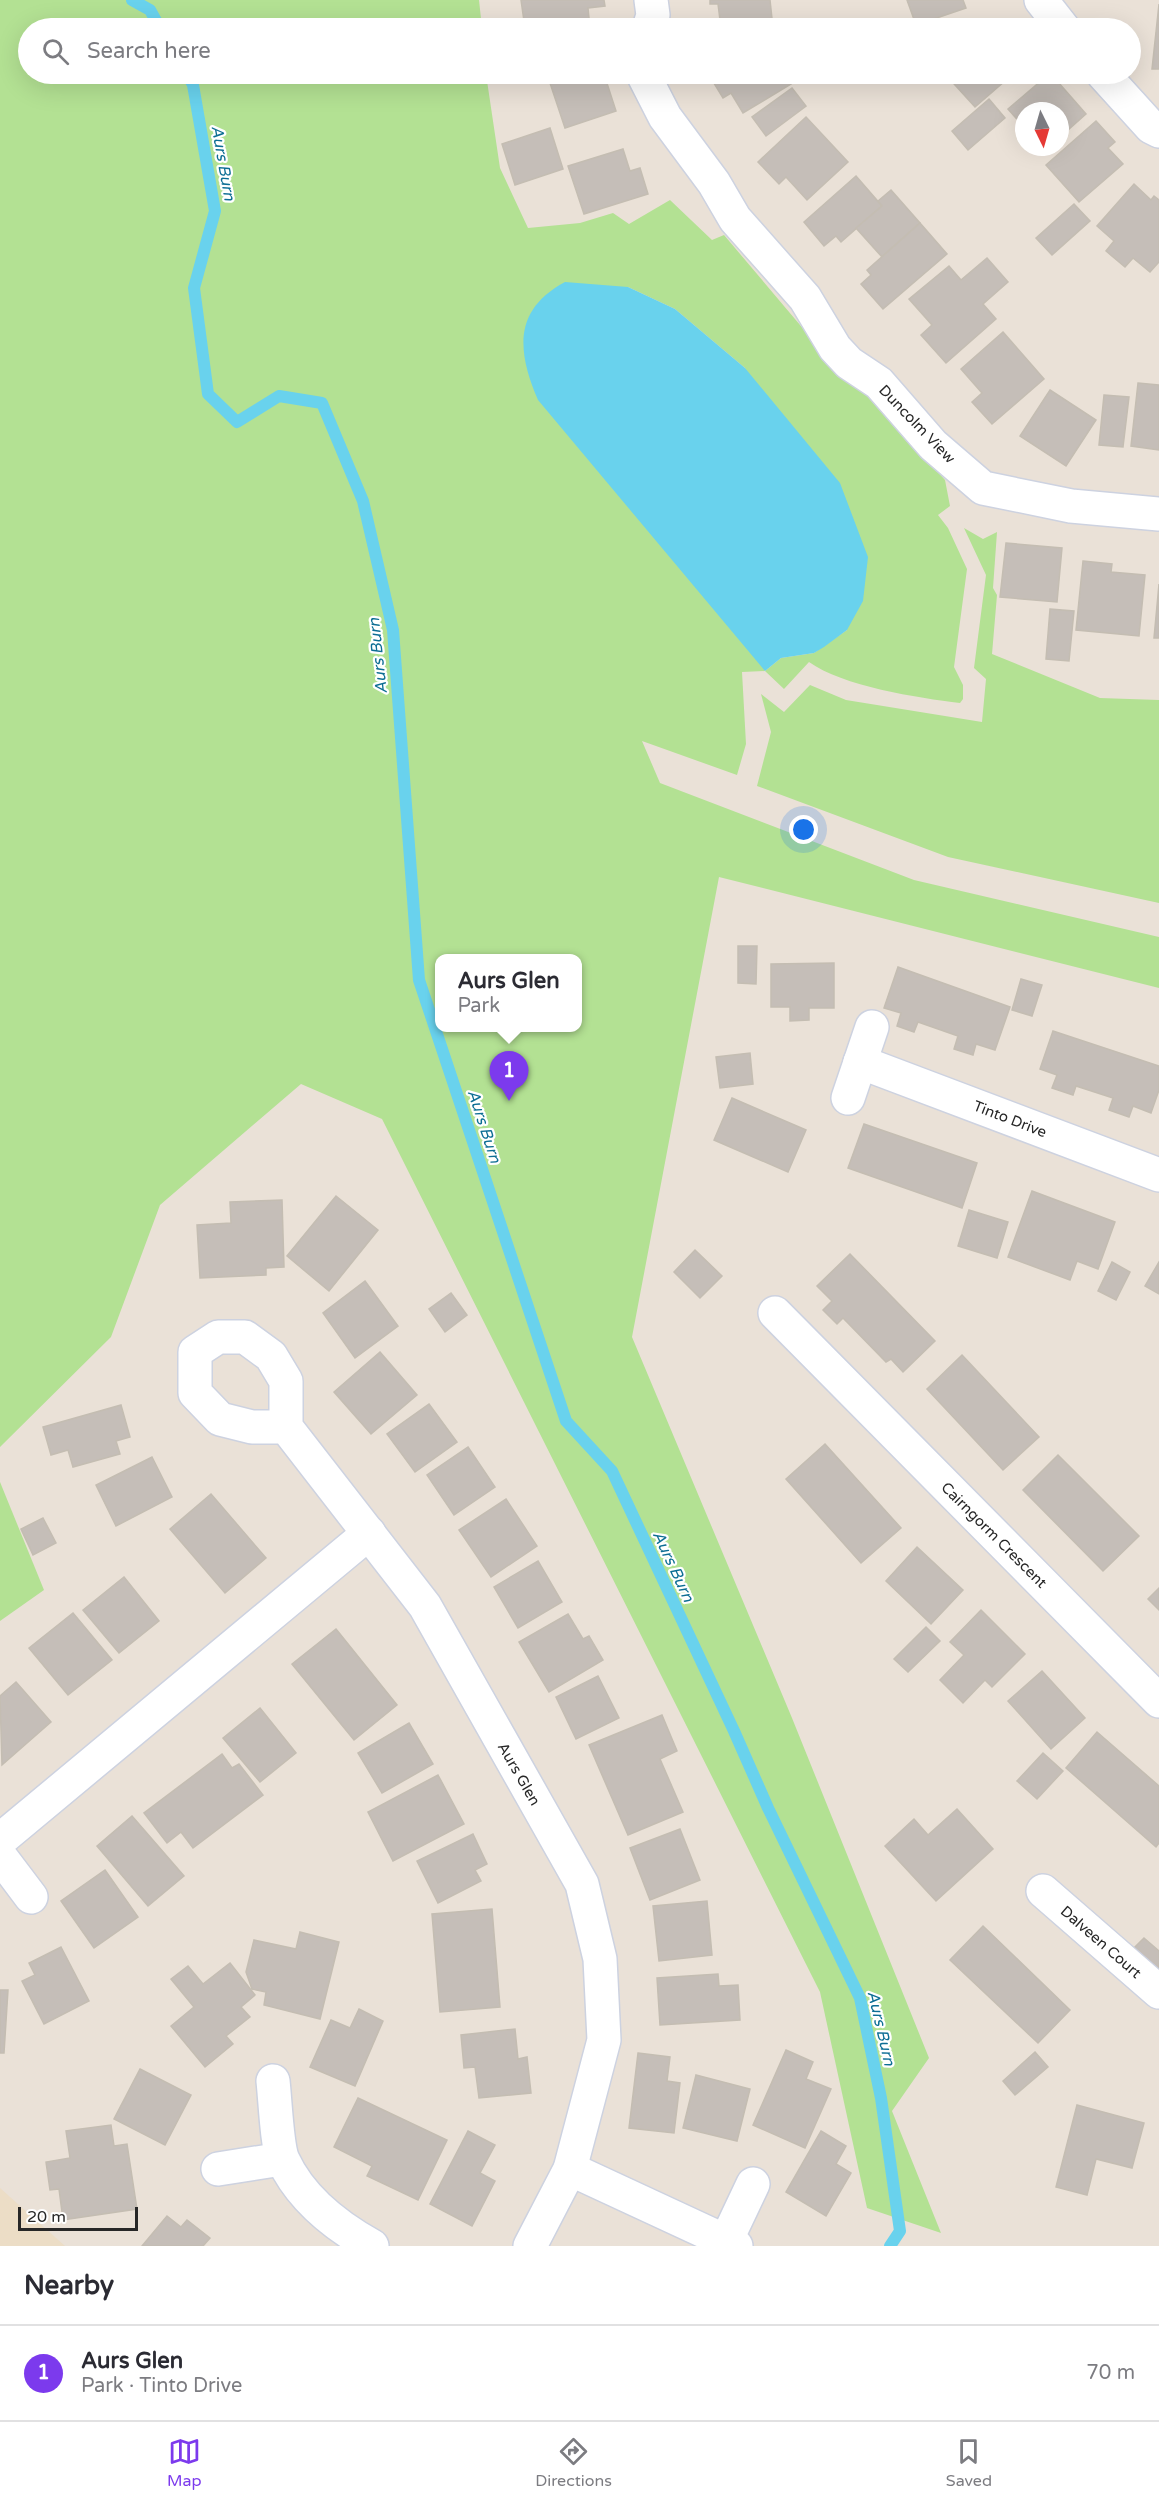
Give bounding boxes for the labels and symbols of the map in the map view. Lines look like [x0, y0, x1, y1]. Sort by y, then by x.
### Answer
north arrow [1015, 102, 1069, 156]
water label: Aurs Burn [207, 124, 240, 204]
street label: Duncolm View [875, 381, 959, 467]
water label: Aurs Burn [364, 616, 392, 695]
your location [789, 815, 818, 844]
pin: 1 [490, 1052, 528, 1101]
water label: Aurs Burn [463, 1087, 506, 1167]
street label: Tinto Drive [971, 1097, 1049, 1141]
street label: Cairngorm Crescent [937, 1478, 1051, 1592]
water label: Aurs Burn [648, 1528, 699, 1606]
street label: Aurs Glen [494, 1739, 544, 1809]
street label: Dalveen Court [1057, 1902, 1145, 1982]
water label: Aurs Burn [863, 1989, 900, 2069]
scale bar [18, 2204, 138, 2232]

